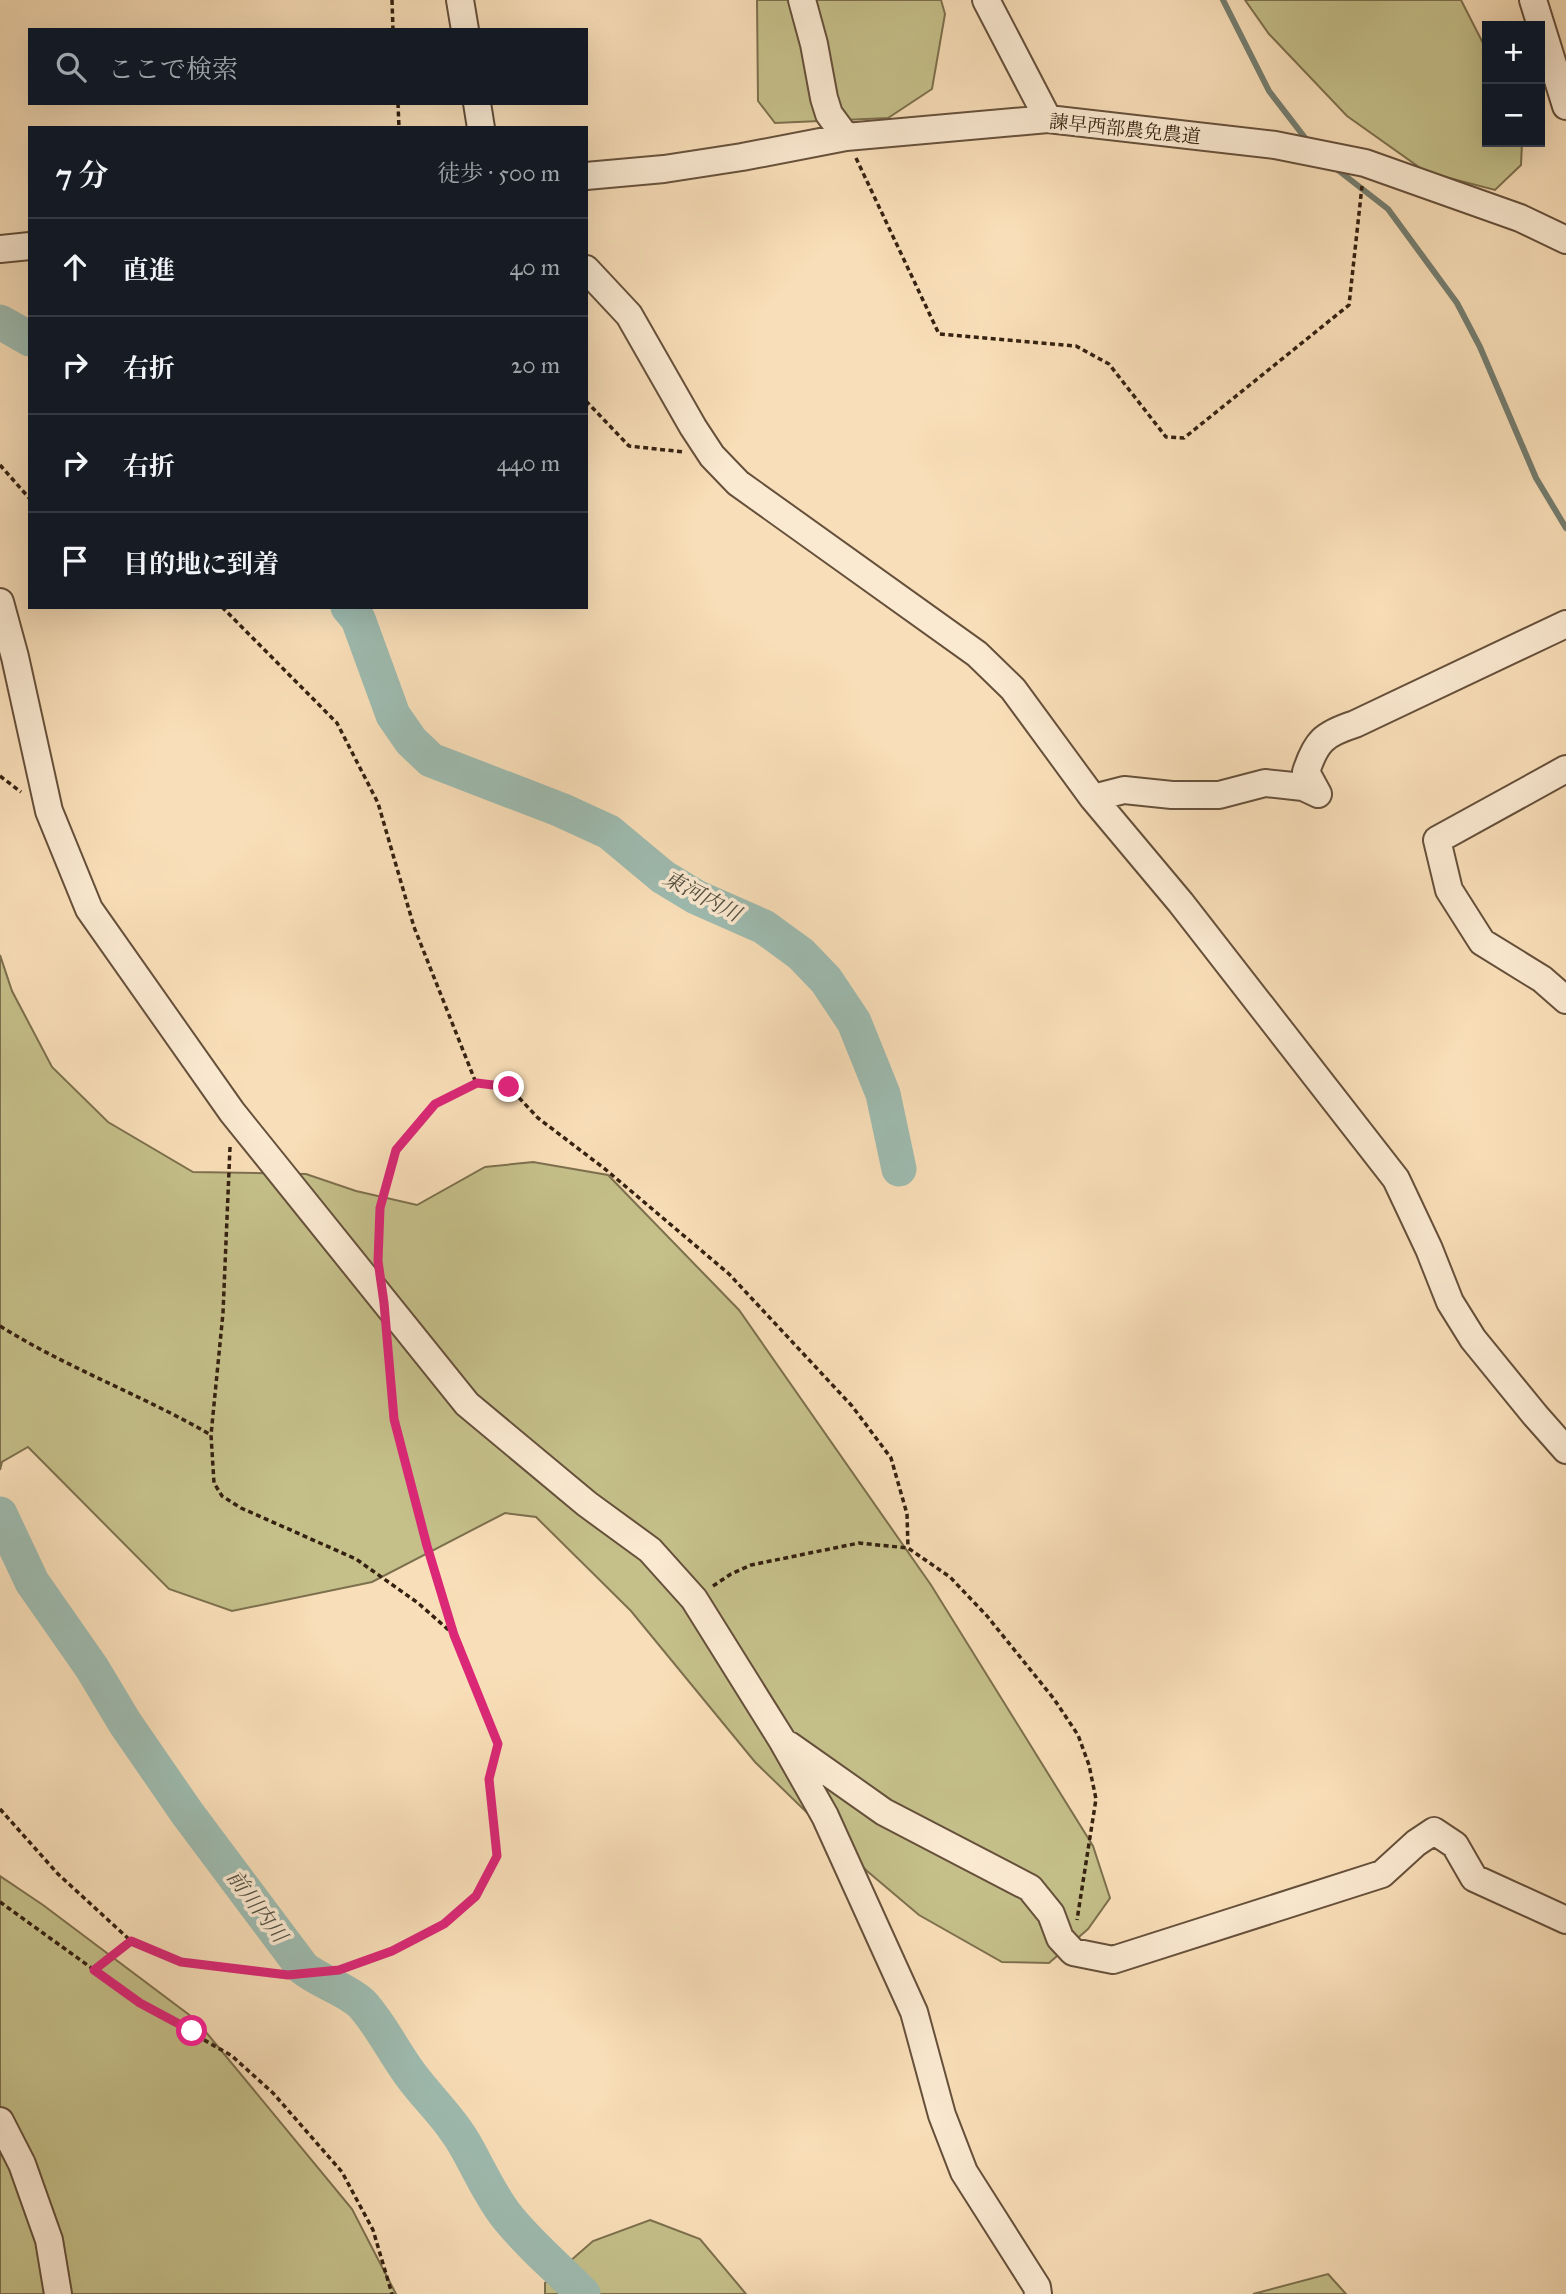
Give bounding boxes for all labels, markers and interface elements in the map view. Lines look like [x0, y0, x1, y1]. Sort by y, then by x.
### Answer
map controls [1482, 21, 1545, 147]
button: + [1482, 21, 1545, 84]
search box [28, 28, 588, 105]
icon: search [52, 48, 90, 86]
text: ここで検索 [108, 53, 238, 85]
button: − [1482, 84, 1545, 147]
street label: 諫早西部農免農道 [1048, 110, 1202, 148]
text: 7 分 [56, 157, 108, 193]
text: 徒歩 · 500 m [437, 159, 560, 187]
icon: ahead [56, 248, 94, 286]
text: 40 m [510, 253, 560, 281]
text: 直進 [123, 254, 175, 286]
icon: right [56, 346, 94, 384]
text: 20 m [511, 351, 560, 379]
text: 右折 [123, 352, 175, 384]
icon: right [56, 444, 94, 482]
text: 440 m [497, 449, 560, 477]
text: 右折 [123, 450, 175, 482]
icon: arrive [56, 542, 94, 580]
text: 目的地に到着 [123, 548, 279, 580]
water label: 東河内川 [659, 865, 747, 928]
route end [493, 1071, 524, 1102]
water label: 前川内川 [221, 1865, 294, 1949]
route start [176, 2015, 207, 2046]

